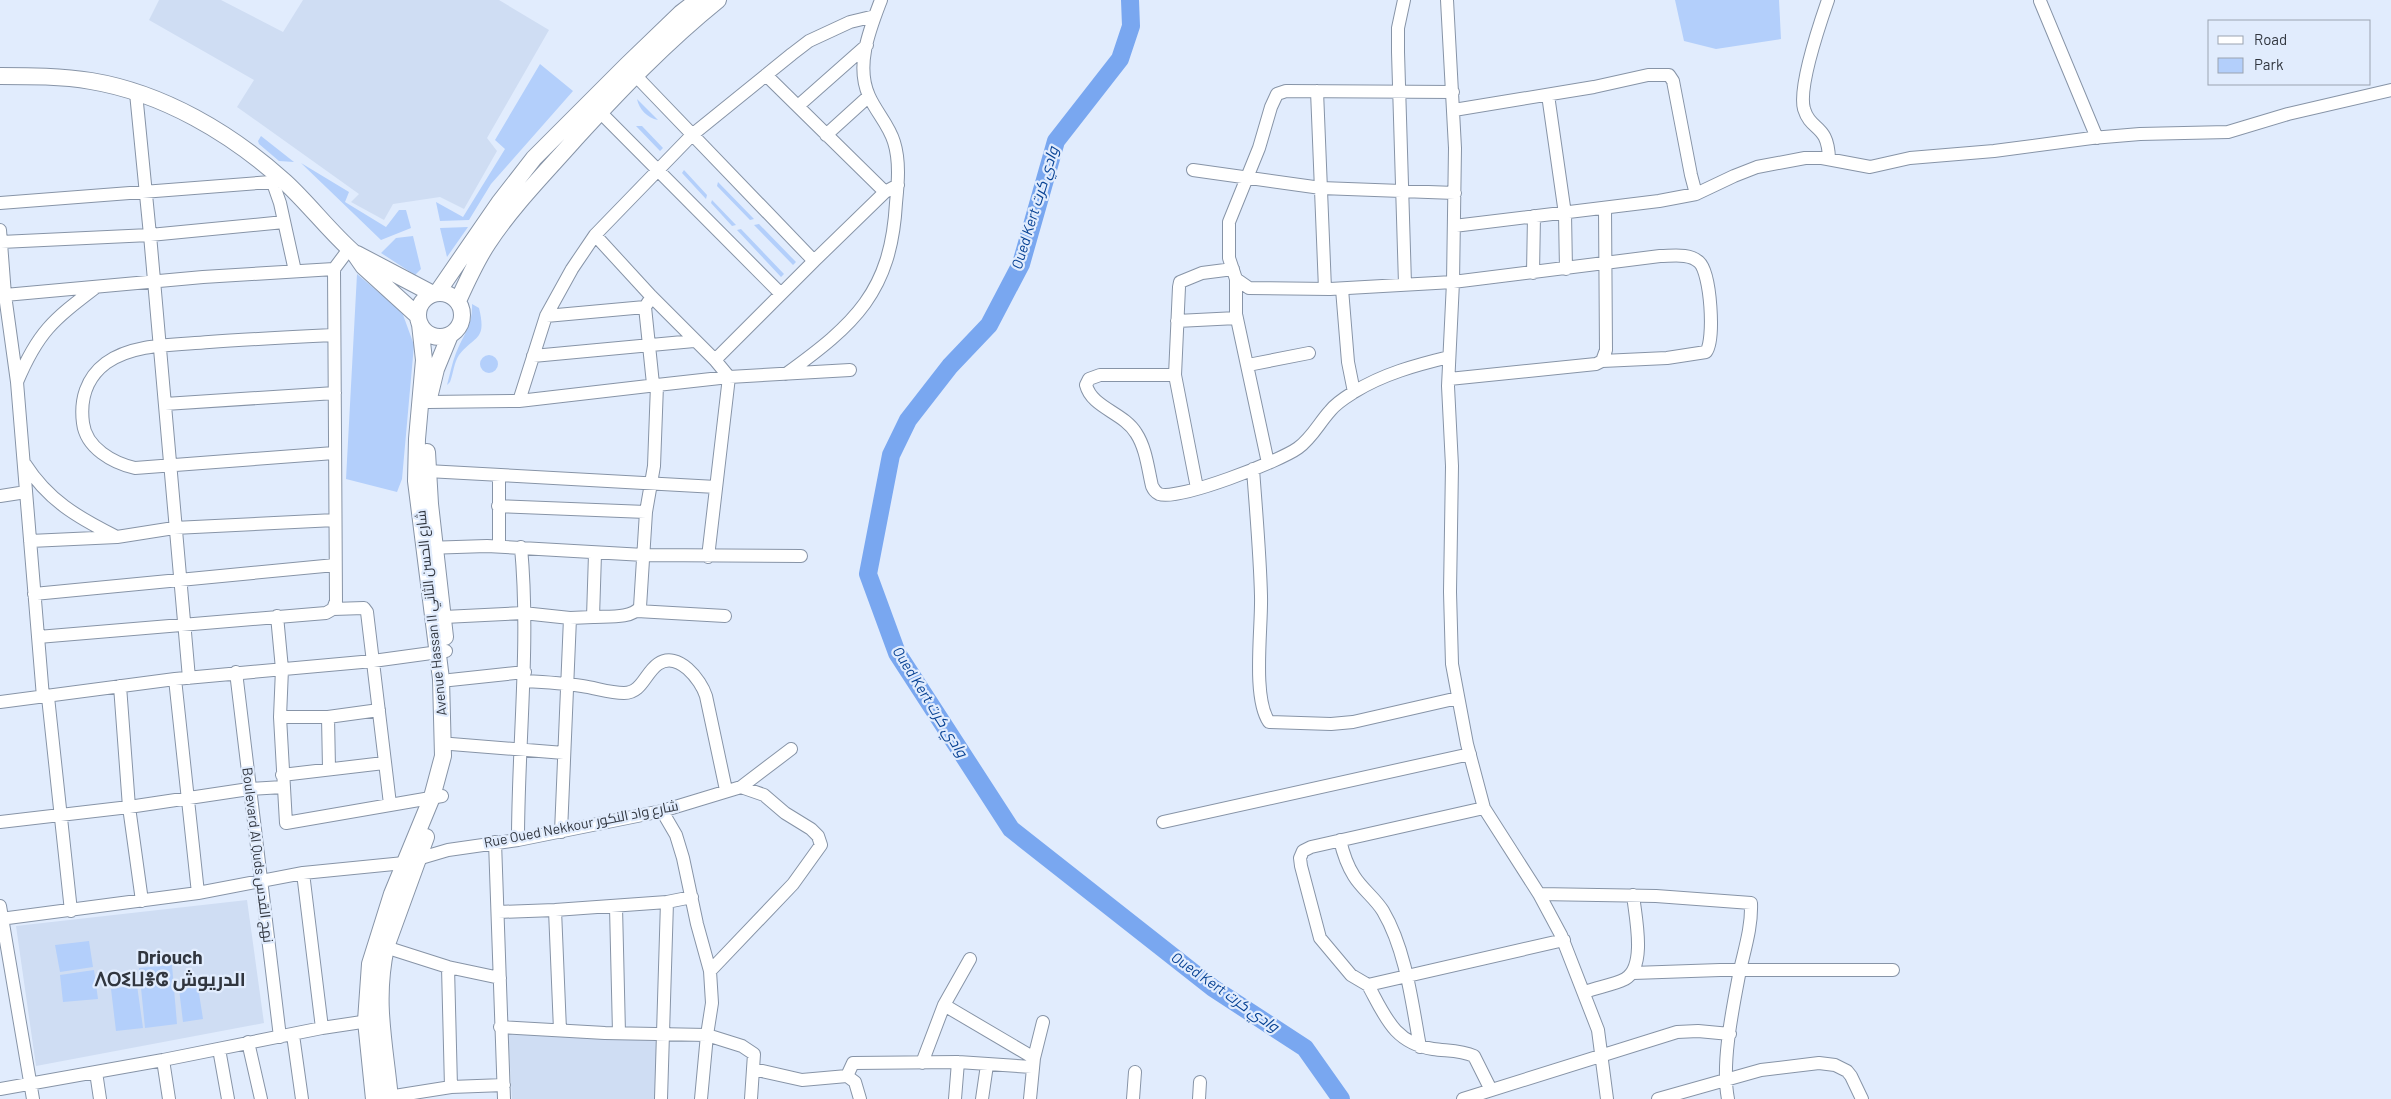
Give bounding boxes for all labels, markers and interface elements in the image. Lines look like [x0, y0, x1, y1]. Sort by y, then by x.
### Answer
legend [2208, 20, 2371, 85]
text: Road [2254, 30, 2287, 48]
text: Park [2254, 55, 2284, 73]
water label: Oued Kert وادي كرت [1007, 144, 1065, 272]
street label: Avenue Hassan II شارع الحسن الثاني [411, 509, 454, 717]
water label: Oued Kert وادي كرت [886, 643, 973, 763]
street label: Boulevard Al Quds نهج القدس [238, 766, 278, 944]
street label: Rue Oued Nekkour شارع واد النکور [482, 796, 680, 852]
district label: Driouch ⴷⵔⵉⵡⴻⵛ الدريوش [94, 945, 246, 991]
water label: Oued Kert وادي كرت [1166, 947, 1283, 1039]

